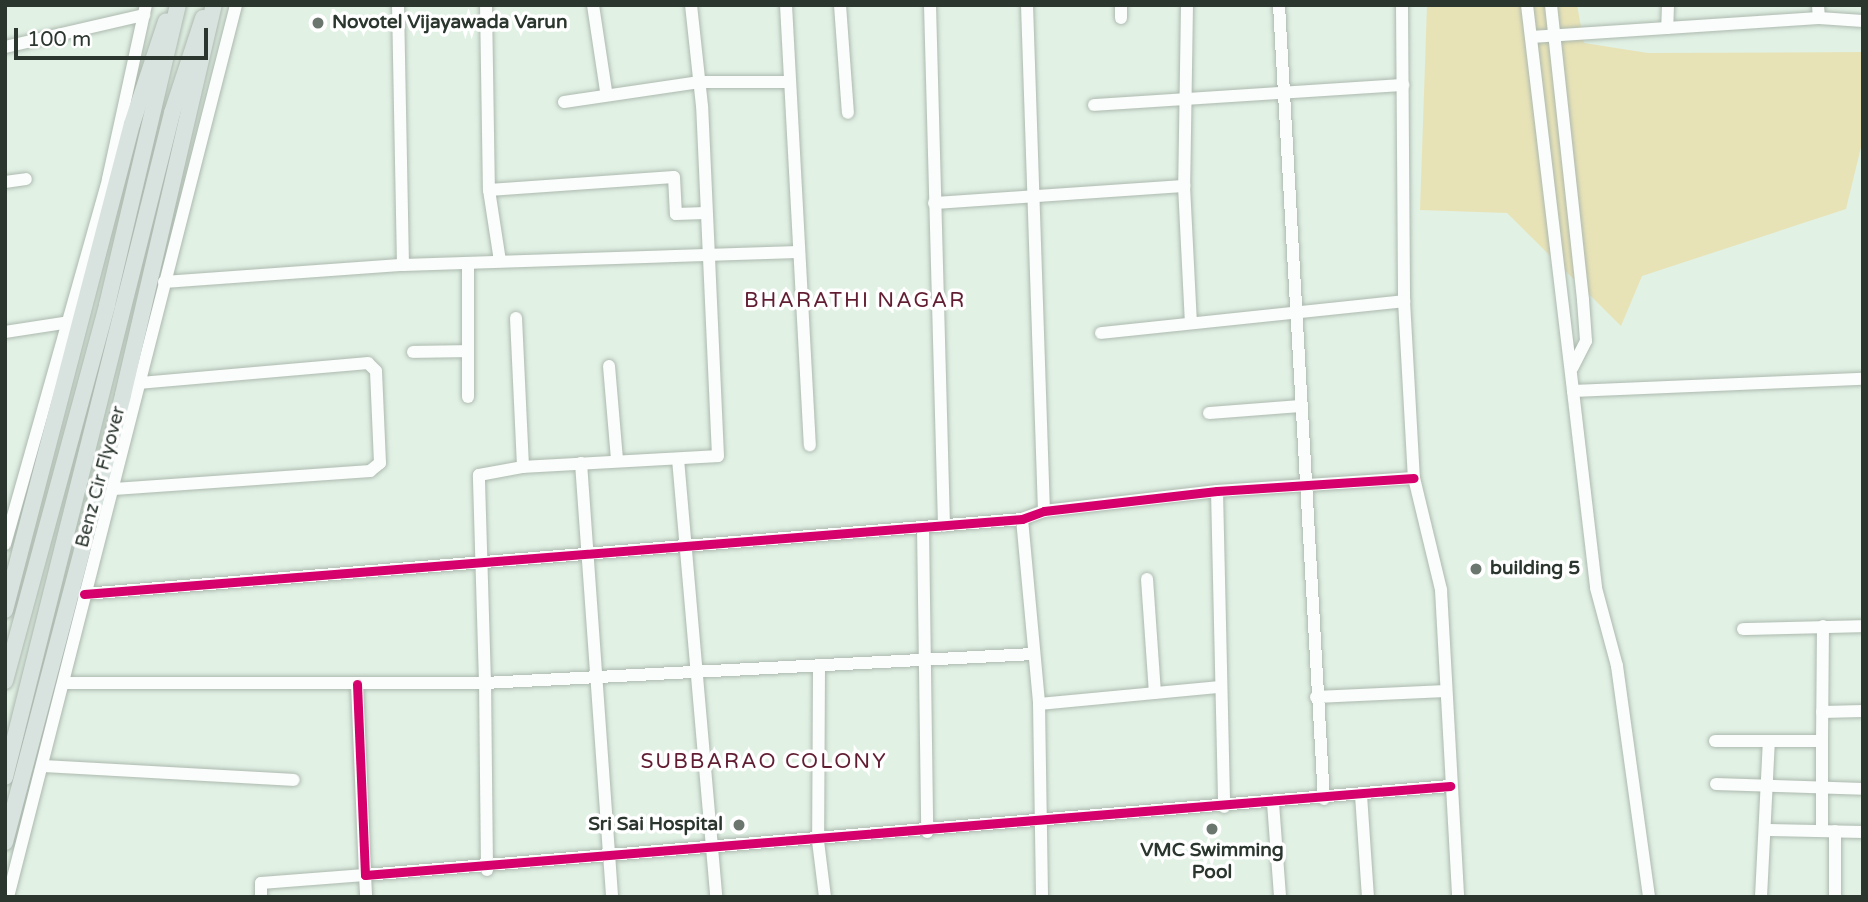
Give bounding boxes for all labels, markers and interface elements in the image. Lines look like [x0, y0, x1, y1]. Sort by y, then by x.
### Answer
place label: Novotel Vijayawada Varun [332, 12, 567, 34]
scale bar [18, 14, 212, 58]
marker: Novotel Vijayawada Varun [310, 15, 326, 31]
text: 100 m [27, 27, 91, 52]
district label: BHARATHI NAGAR [746, 288, 964, 314]
street label: Benz Cir Flyover [71, 404, 131, 550]
place label: building 5 [1490, 558, 1580, 580]
marker: building 5 [1468, 561, 1484, 577]
district label: SUBBARAO COLONY [642, 749, 886, 775]
place label: Sri Sai Hospital [588, 814, 723, 836]
marker: Sri Sai Hospital [729, 815, 749, 835]
marker: VMC Swimming Pool [1204, 821, 1220, 837]
place label: VMC Swimming Pool [1140, 840, 1284, 884]

